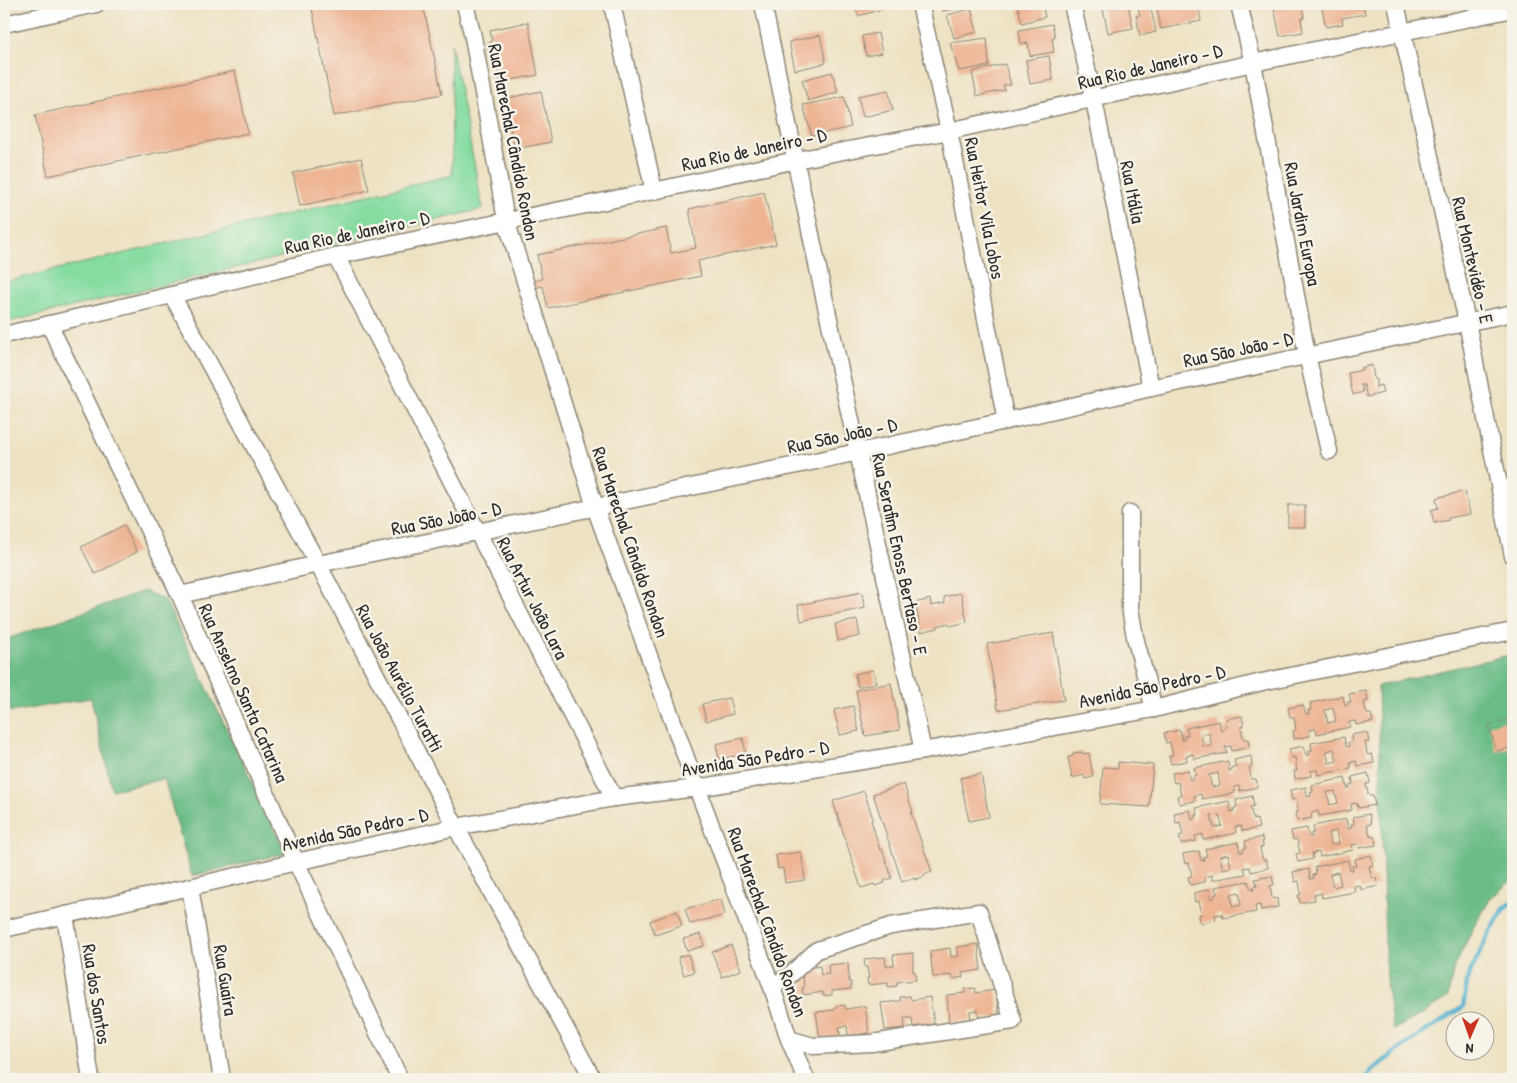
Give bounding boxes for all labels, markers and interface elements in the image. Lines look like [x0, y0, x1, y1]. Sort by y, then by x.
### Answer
street label: Rua Rio de Janeiro - D [1075, 37, 1225, 95]
street label: Rua Marechal Cândido Rondon [482, 41, 546, 243]
street label: Rua Rio de Janeiro - D [679, 121, 829, 177]
street label: Rua Heitor Vila Lobos [959, 135, 1011, 281]
street label: Rua Itália [1114, 158, 1152, 226]
street label: Rua Jardim Europa [1278, 160, 1328, 289]
street label: Rua Montevidéo - E [1446, 194, 1500, 326]
street label: Rua Rio de Janeiro - D [282, 204, 432, 260]
street label: Rua São João - D [1181, 325, 1295, 373]
street label: Rua São João - D [785, 411, 899, 459]
street label: Rua Marechal Cândido Rondon [586, 443, 676, 641]
street label: Rua Serafim Enoss Bertaso - E [866, 451, 934, 658]
street label: Rua São João - D [389, 495, 503, 541]
street label: Rua Artur João Lara [491, 532, 575, 664]
street label: Rua Anselmo Santa Catarina [193, 599, 295, 787]
street label: Rua João Aurélio Turatti [350, 600, 450, 756]
street label: Avenida São Pedro - D [1076, 658, 1228, 714]
street label: Avenida São Pedro - D [679, 733, 831, 783]
street label: Avenida São Pedro - D [279, 801, 431, 857]
street label: Rua Marechal Cândido Rondon [722, 824, 814, 1020]
street label: Rua dos Santos [76, 942, 118, 1046]
street label: Rua Guaíra [208, 943, 244, 1018]
north arrow [1444, 1010, 1494, 1060]
text: N [1465, 1040, 1474, 1059]

